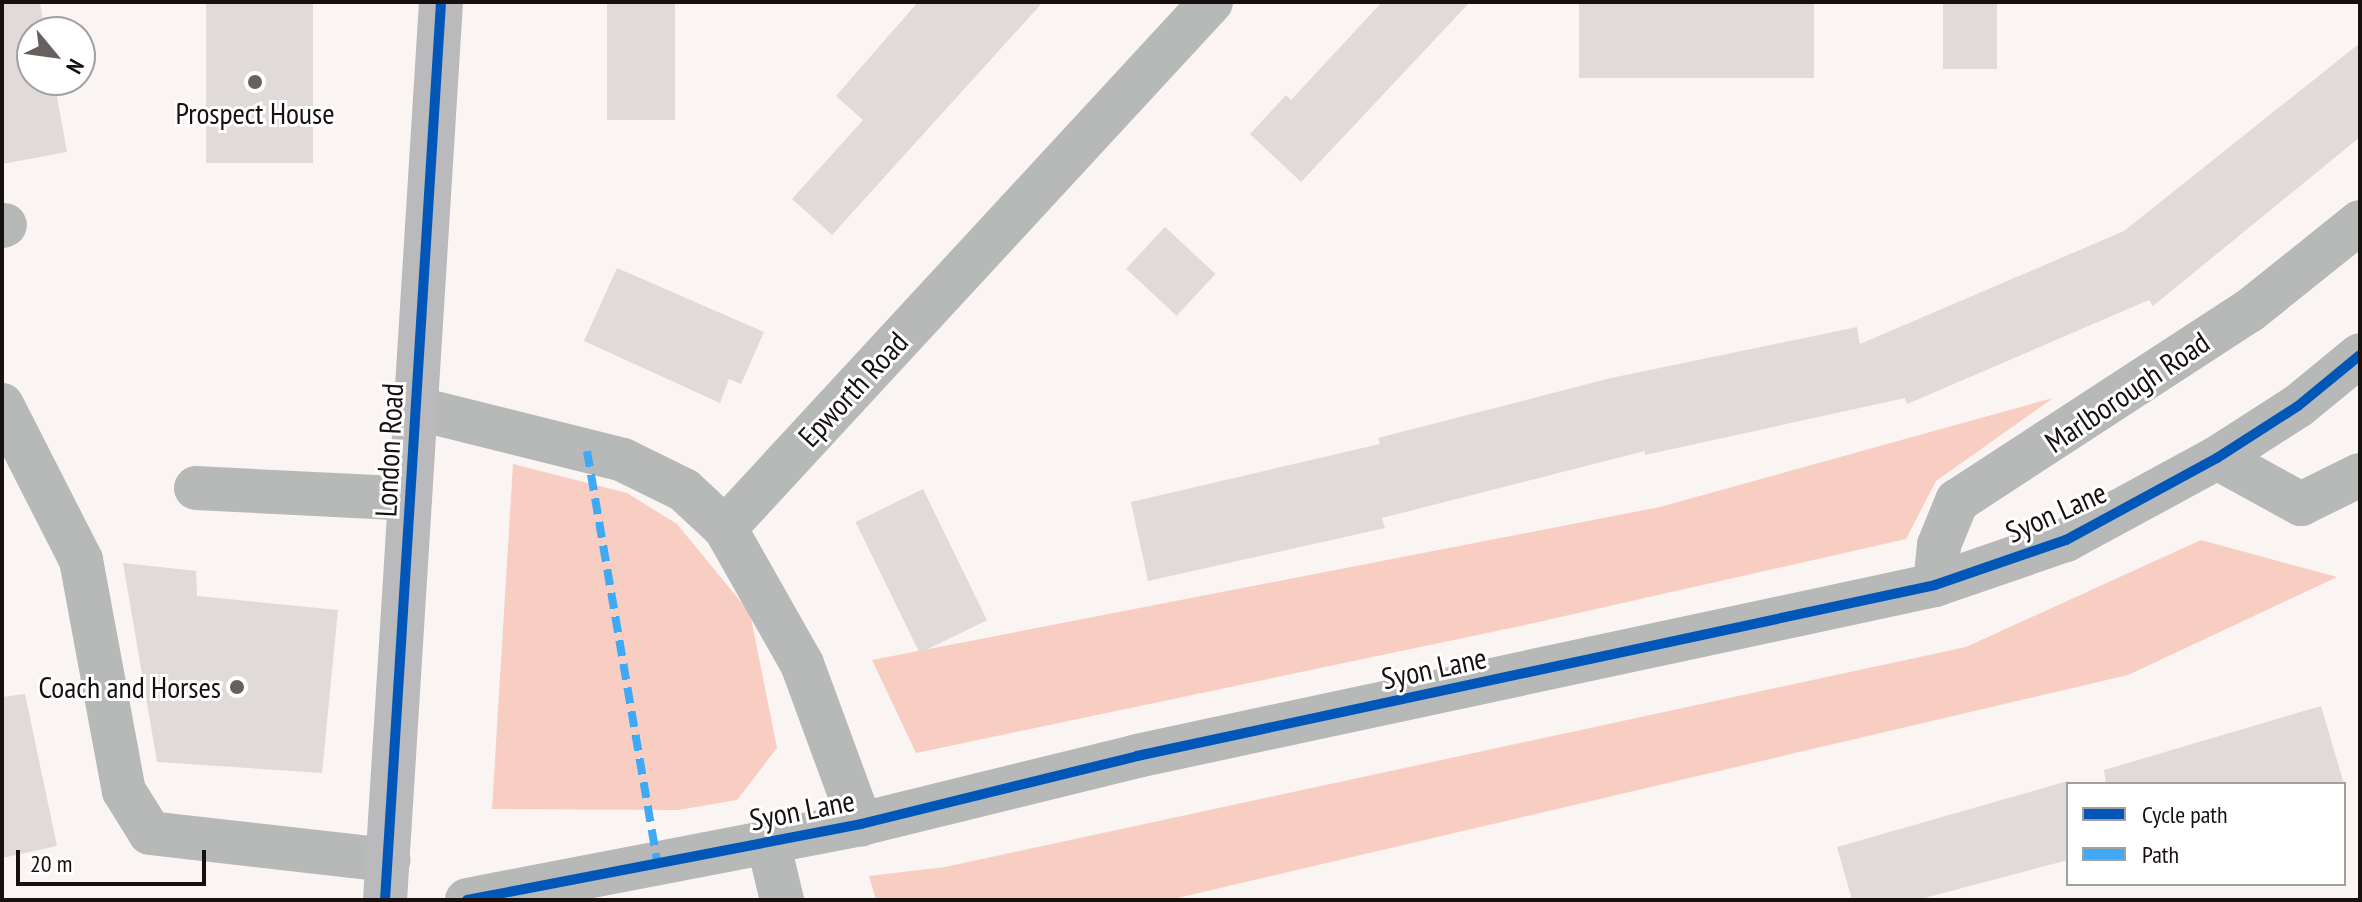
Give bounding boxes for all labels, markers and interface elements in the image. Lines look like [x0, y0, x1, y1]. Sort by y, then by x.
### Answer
north arrow [16, 16, 96, 96]
text: N [60, 55, 90, 79]
marker: Prospect House [246, 73, 264, 91]
place label: Prospect House [175, 95, 335, 131]
street label: Epworth Road [791, 324, 915, 454]
street label: Marlborough Road [2038, 324, 2216, 460]
street label: London Road [368, 382, 410, 518]
street label: Syon Lane [2000, 474, 2112, 550]
street label: Syon Lane [1378, 639, 1490, 697]
place label: Coach and Horses [38, 669, 221, 705]
marker: Coach and Horses [228, 678, 246, 696]
street label: Syon Lane [746, 782, 858, 838]
legend [2066, 782, 2346, 886]
text: Cycle path [2142, 799, 2228, 830]
scale bar [20, 834, 210, 884]
text: Path [2142, 839, 2179, 870]
text: 20 m [30, 848, 72, 879]

